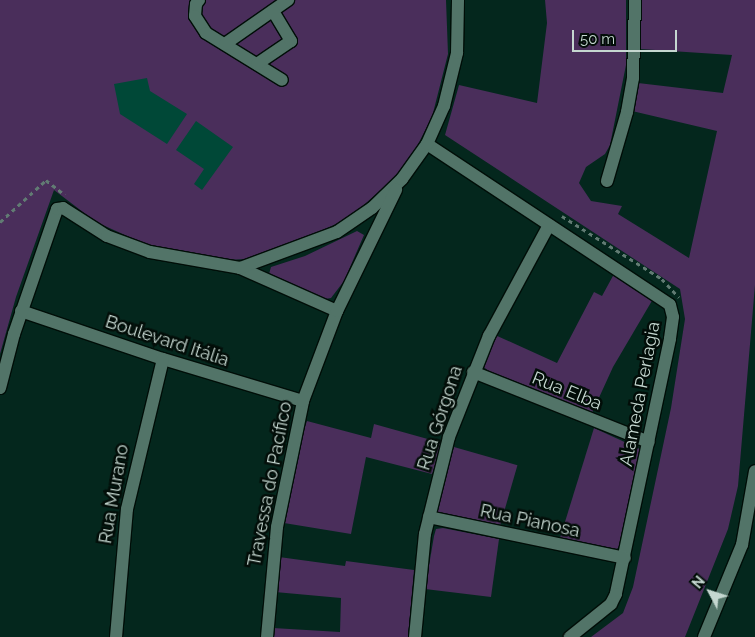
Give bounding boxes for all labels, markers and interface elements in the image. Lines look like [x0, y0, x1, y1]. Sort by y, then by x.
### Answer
scale bar [575, 20, 680, 52]
text: 50 m [580, 30, 615, 48]
street label: Boulevard Itália [103, 311, 231, 371]
street label: Alameda Perlagia [615, 320, 665, 468]
street label: Rua Górgona [413, 363, 467, 473]
street label: Rua Elba [529, 367, 605, 415]
street label: Travessa do Pacífico [243, 400, 297, 568]
street label: Rua Murano [95, 443, 133, 545]
street label: Rua Pianosa [478, 500, 582, 542]
north arrow [685, 567, 735, 617]
text: N [689, 573, 708, 592]

